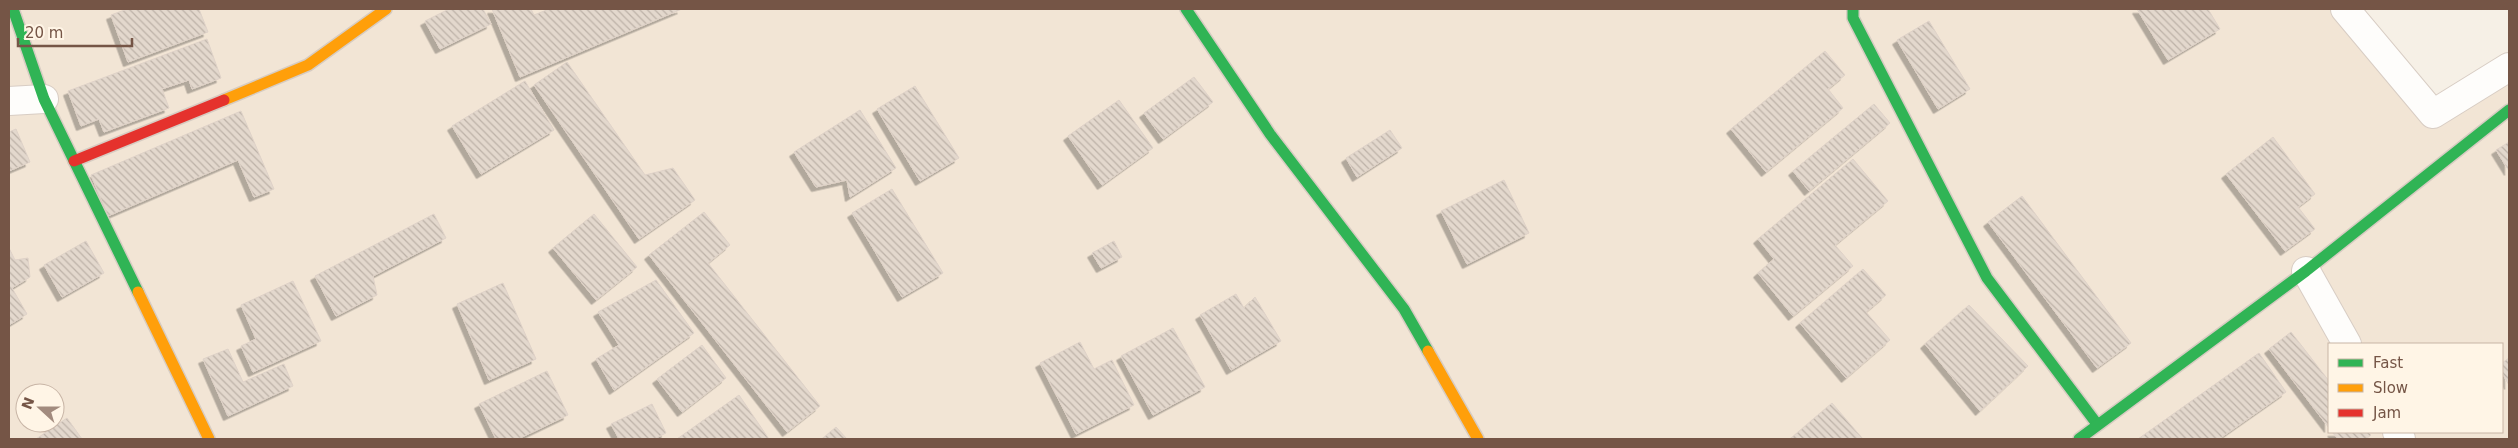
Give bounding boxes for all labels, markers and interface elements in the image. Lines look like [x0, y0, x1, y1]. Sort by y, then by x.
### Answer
scale bar [18, 15, 131, 47]
text: 20 m [25, 24, 63, 42]
legend [2328, 343, 2503, 433]
text: Fast [2373, 354, 2403, 372]
text: Slow [2373, 379, 2408, 397]
north arrow [15, 383, 65, 433]
text: N [18, 395, 37, 412]
text: Jam [2372, 404, 2401, 422]

